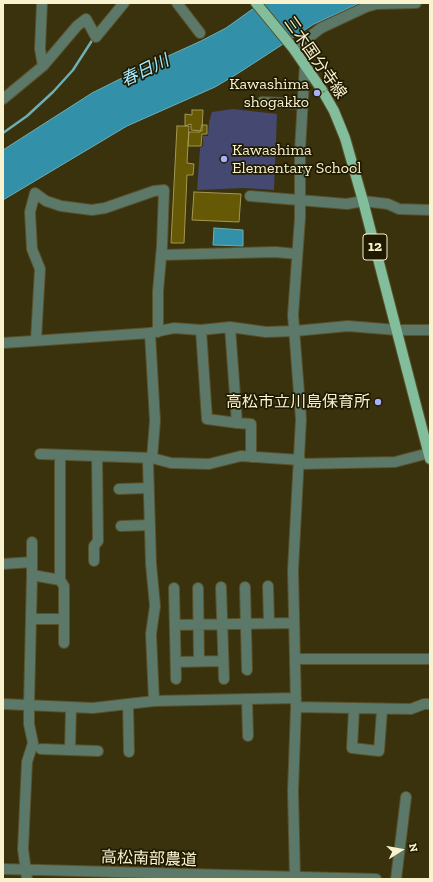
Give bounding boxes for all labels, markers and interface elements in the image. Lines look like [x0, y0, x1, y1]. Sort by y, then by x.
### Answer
street label: 三木国分寺線 [280, 13, 350, 103]
water label: 春日川 [118, 51, 172, 91]
place label: Kawashima shogakko [229, 74, 309, 112]
marker: Kawashima shogakko [312, 88, 322, 98]
place label: Kawashima Elementary School [232, 140, 361, 178]
marker: Kawashima Elementary School [219, 154, 229, 164]
road number: 12 [363, 234, 387, 260]
place label: 高松市立川島保育所 [226, 392, 370, 412]
marker: 高松市立川島保育所 [373, 397, 383, 407]
north arrow [381, 830, 421, 870]
text: N [406, 842, 420, 853]
street label: 高松南部農道 [101, 848, 197, 870]

